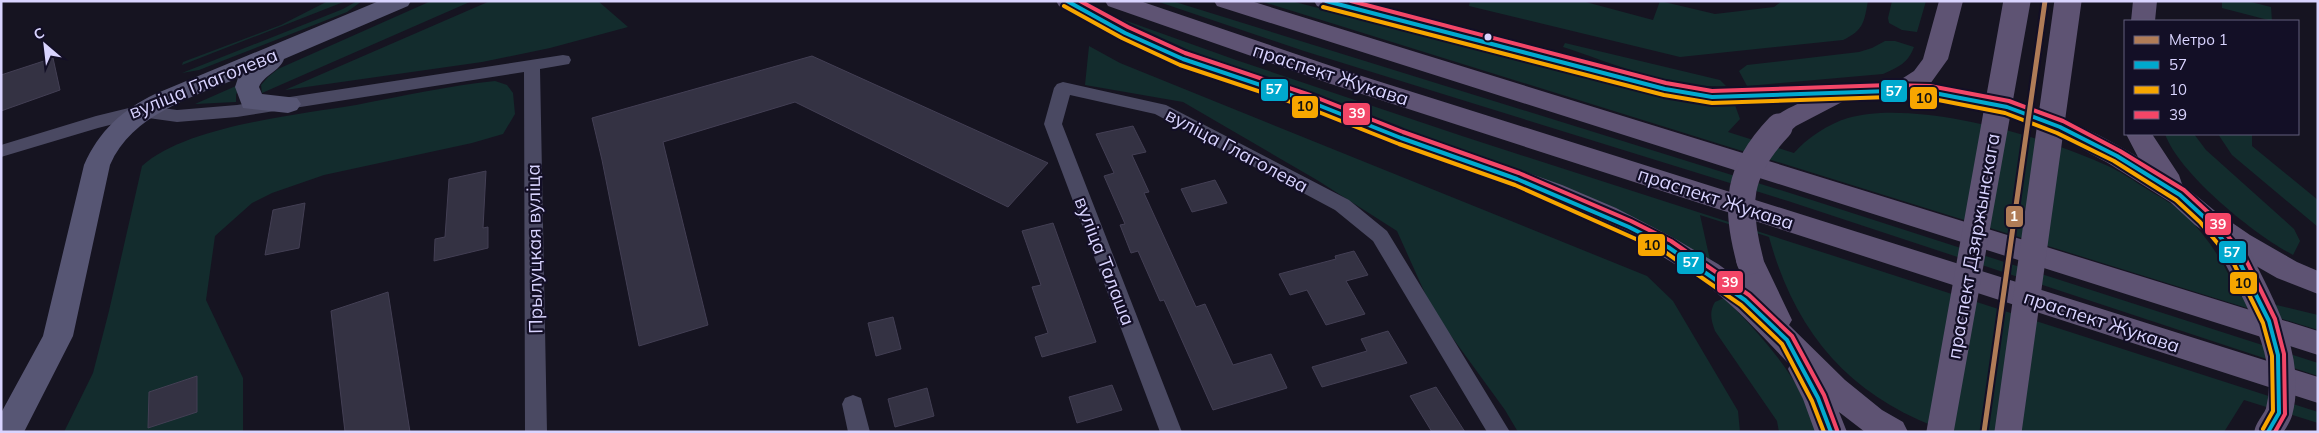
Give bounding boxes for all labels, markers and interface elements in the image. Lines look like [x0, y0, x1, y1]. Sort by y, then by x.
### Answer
north arrow [20, 20, 70, 70]
legend [2124, 20, 2299, 135]
text: С [30, 23, 47, 44]
text: Метро 1 [2169, 30, 2228, 49]
unlabelled marker [1483, 32, 1493, 42]
street label: праспект Жукава [1250, 37, 1412, 111]
street label: вуліца Глаголева [125, 42, 281, 124]
text: 57 [2169, 55, 2187, 74]
line badge: 57 [1260, 78, 1289, 102]
line badge: 57 [1880, 79, 1908, 103]
text: 57 [1266, 80, 1282, 98]
text: 10 [2169, 80, 2187, 99]
text: 57 [1886, 82, 1902, 100]
line badge: 10 [1909, 86, 1938, 110]
text: 10 [1916, 89, 1932, 107]
line badge: 10 [1291, 95, 1319, 119]
text: 10 [1297, 97, 1313, 115]
street label: вуліца Глаголева [1162, 102, 1312, 198]
line badge: 39 [1342, 102, 1371, 126]
text: 39 [1349, 104, 1365, 122]
text: 39 [2169, 105, 2187, 124]
street label: праспект Дзяржынскага [1941, 131, 2005, 361]
street label: праспект Жукава [1635, 161, 1797, 235]
street label: Прылуцкая вуліца [521, 164, 547, 334]
street label: вуліца Талаша [1069, 193, 1141, 329]
line badge: 1 [2005, 205, 2024, 228]
text: 1 [2010, 207, 2018, 225]
line badge: 39 [2204, 212, 2232, 236]
text: 39 [2210, 215, 2226, 233]
line badge: 10 [1637, 233, 1666, 257]
text: 10 [1644, 236, 1660, 254]
line badge: 57 [2218, 240, 2247, 264]
text: 57 [2224, 243, 2240, 261]
line badge: 57 [1676, 251, 1705, 275]
text: 57 [1683, 253, 1699, 271]
line badge: 39 [1716, 270, 1744, 294]
line badge: 10 [2229, 271, 2258, 295]
text: 39 [1722, 273, 1738, 291]
text: 10 [2235, 274, 2251, 292]
street label: праспект Жукава [2021, 284, 2183, 358]

